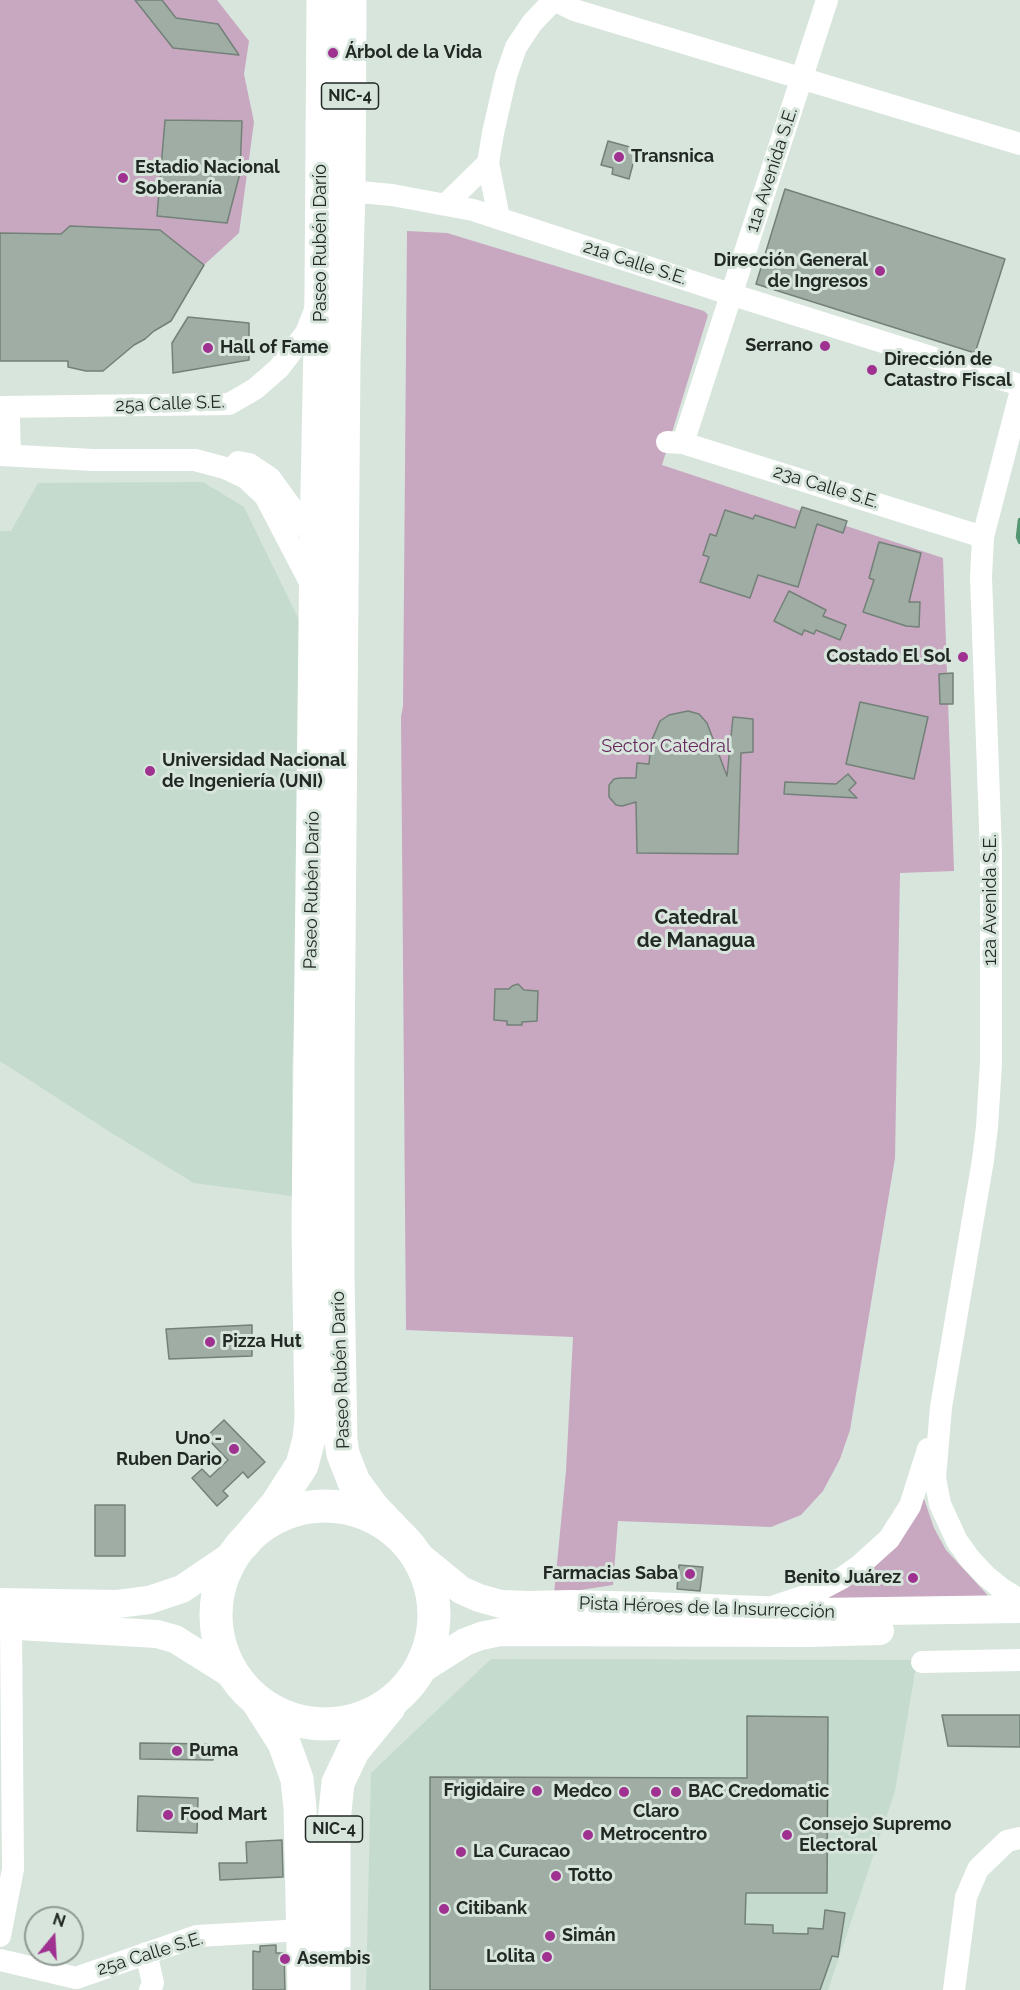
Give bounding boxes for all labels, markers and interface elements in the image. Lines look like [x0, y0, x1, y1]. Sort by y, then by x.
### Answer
place label: Árbol de la Vida [345, 42, 482, 64]
marker: Árbol de la Vida [326, 46, 340, 60]
road number: NIC-4 [322, 83, 378, 109]
street label: 11a Avenida S.E. [742, 105, 802, 235]
place label: Transnica [631, 146, 714, 168]
marker: Transnica [612, 150, 626, 164]
place label: Estadio Nacional Soberanía [135, 157, 280, 200]
street label: Paseo Rubén Darío [310, 164, 332, 322]
marker: Estadio Nacional Soberanía [116, 171, 130, 185]
street label: 21a Calle S.E. [581, 236, 689, 290]
place label: Dirección General de Ingresos [714, 250, 868, 292]
marker: Dirección General de Ingresos [873, 264, 887, 278]
place label: Serrano [745, 335, 813, 357]
place label: Hall of Fame [220, 337, 329, 359]
marker: Serrano [818, 339, 832, 353]
marker: Hall of Fame [201, 341, 215, 355]
place label: Dirección de Catastro Fiscal [884, 349, 1012, 392]
marker: Dirección de Catastro Fiscal [865, 363, 879, 377]
street label: 25a Calle S.E. [115, 391, 225, 417]
street label: 23a Calle S.E. [771, 461, 881, 513]
place label: Costado El Sol [826, 646, 951, 668]
marker: Costado El Sol [956, 650, 970, 664]
park label: Sector Catedral [601, 736, 731, 758]
place label: Universidad Nacional de Ingeniería (UNI) [162, 750, 346, 792]
marker: Universidad Nacional de Ingeniería (UNI) [143, 764, 157, 778]
street label: Paseo Rubén Darío [300, 811, 324, 969]
street label: 12a Avenida S.E. [980, 834, 1002, 966]
district label: Catedral de Managua [637, 906, 755, 953]
street label: Paseo Rubén Darío [327, 1291, 355, 1449]
place label: Pizza Hut [222, 1331, 302, 1353]
marker: Pizza Hut [203, 1335, 217, 1349]
place label: Uno - Ruben Dario [116, 1428, 222, 1470]
marker: Uno - Ruben Dario [227, 1442, 241, 1456]
place label: Farmacias Saba [543, 1563, 678, 1585]
marker: Farmacias Saba [683, 1567, 697, 1581]
place label: Benito Juárez [784, 1567, 901, 1589]
marker: Benito Juárez [906, 1571, 920, 1585]
street label: Pista Héroes de la Insurrección [579, 1593, 835, 1623]
place label: Puma [189, 1740, 238, 1762]
marker: Puma [170, 1744, 184, 1758]
place label: Frigidaire [443, 1780, 525, 1802]
place label: Medco [553, 1781, 612, 1803]
place label: BAC Credomatic [688, 1781, 829, 1803]
marker: Frigidaire [530, 1784, 544, 1798]
marker: Medco [617, 1785, 631, 1799]
marker: Claro [649, 1785, 663, 1799]
marker: BAC Credomatic [669, 1785, 683, 1799]
place label: Claro [633, 1801, 679, 1823]
place label: Food Mart [180, 1804, 267, 1826]
marker: Food Mart [161, 1808, 175, 1822]
place label: Consejo Supremo Electoral [799, 1814, 952, 1856]
road number: NIC-4 [306, 1816, 362, 1842]
place label: Metrocentro [600, 1824, 707, 1846]
marker: Metrocentro [581, 1828, 595, 1842]
marker: Consejo Supremo Electoral [780, 1828, 794, 1842]
place label: La Curacao [473, 1841, 570, 1863]
marker: La Curacao [454, 1845, 468, 1859]
place label: Totto [568, 1865, 613, 1887]
marker: Totto [549, 1869, 563, 1883]
place label: Citibank [456, 1898, 527, 1920]
marker: Citibank [437, 1902, 451, 1916]
north arrow [24, 1906, 84, 1966]
text: N [50, 1909, 68, 1931]
place label: Simán [562, 1925, 616, 1947]
street label: 25a Calle S.E. [95, 1928, 205, 1980]
marker: Simán [543, 1929, 557, 1943]
place label: Lolita [486, 1946, 535, 1968]
place label: Asembis [297, 1948, 370, 1970]
marker: Lolita [540, 1950, 554, 1964]
marker: Asembis [278, 1952, 292, 1966]

